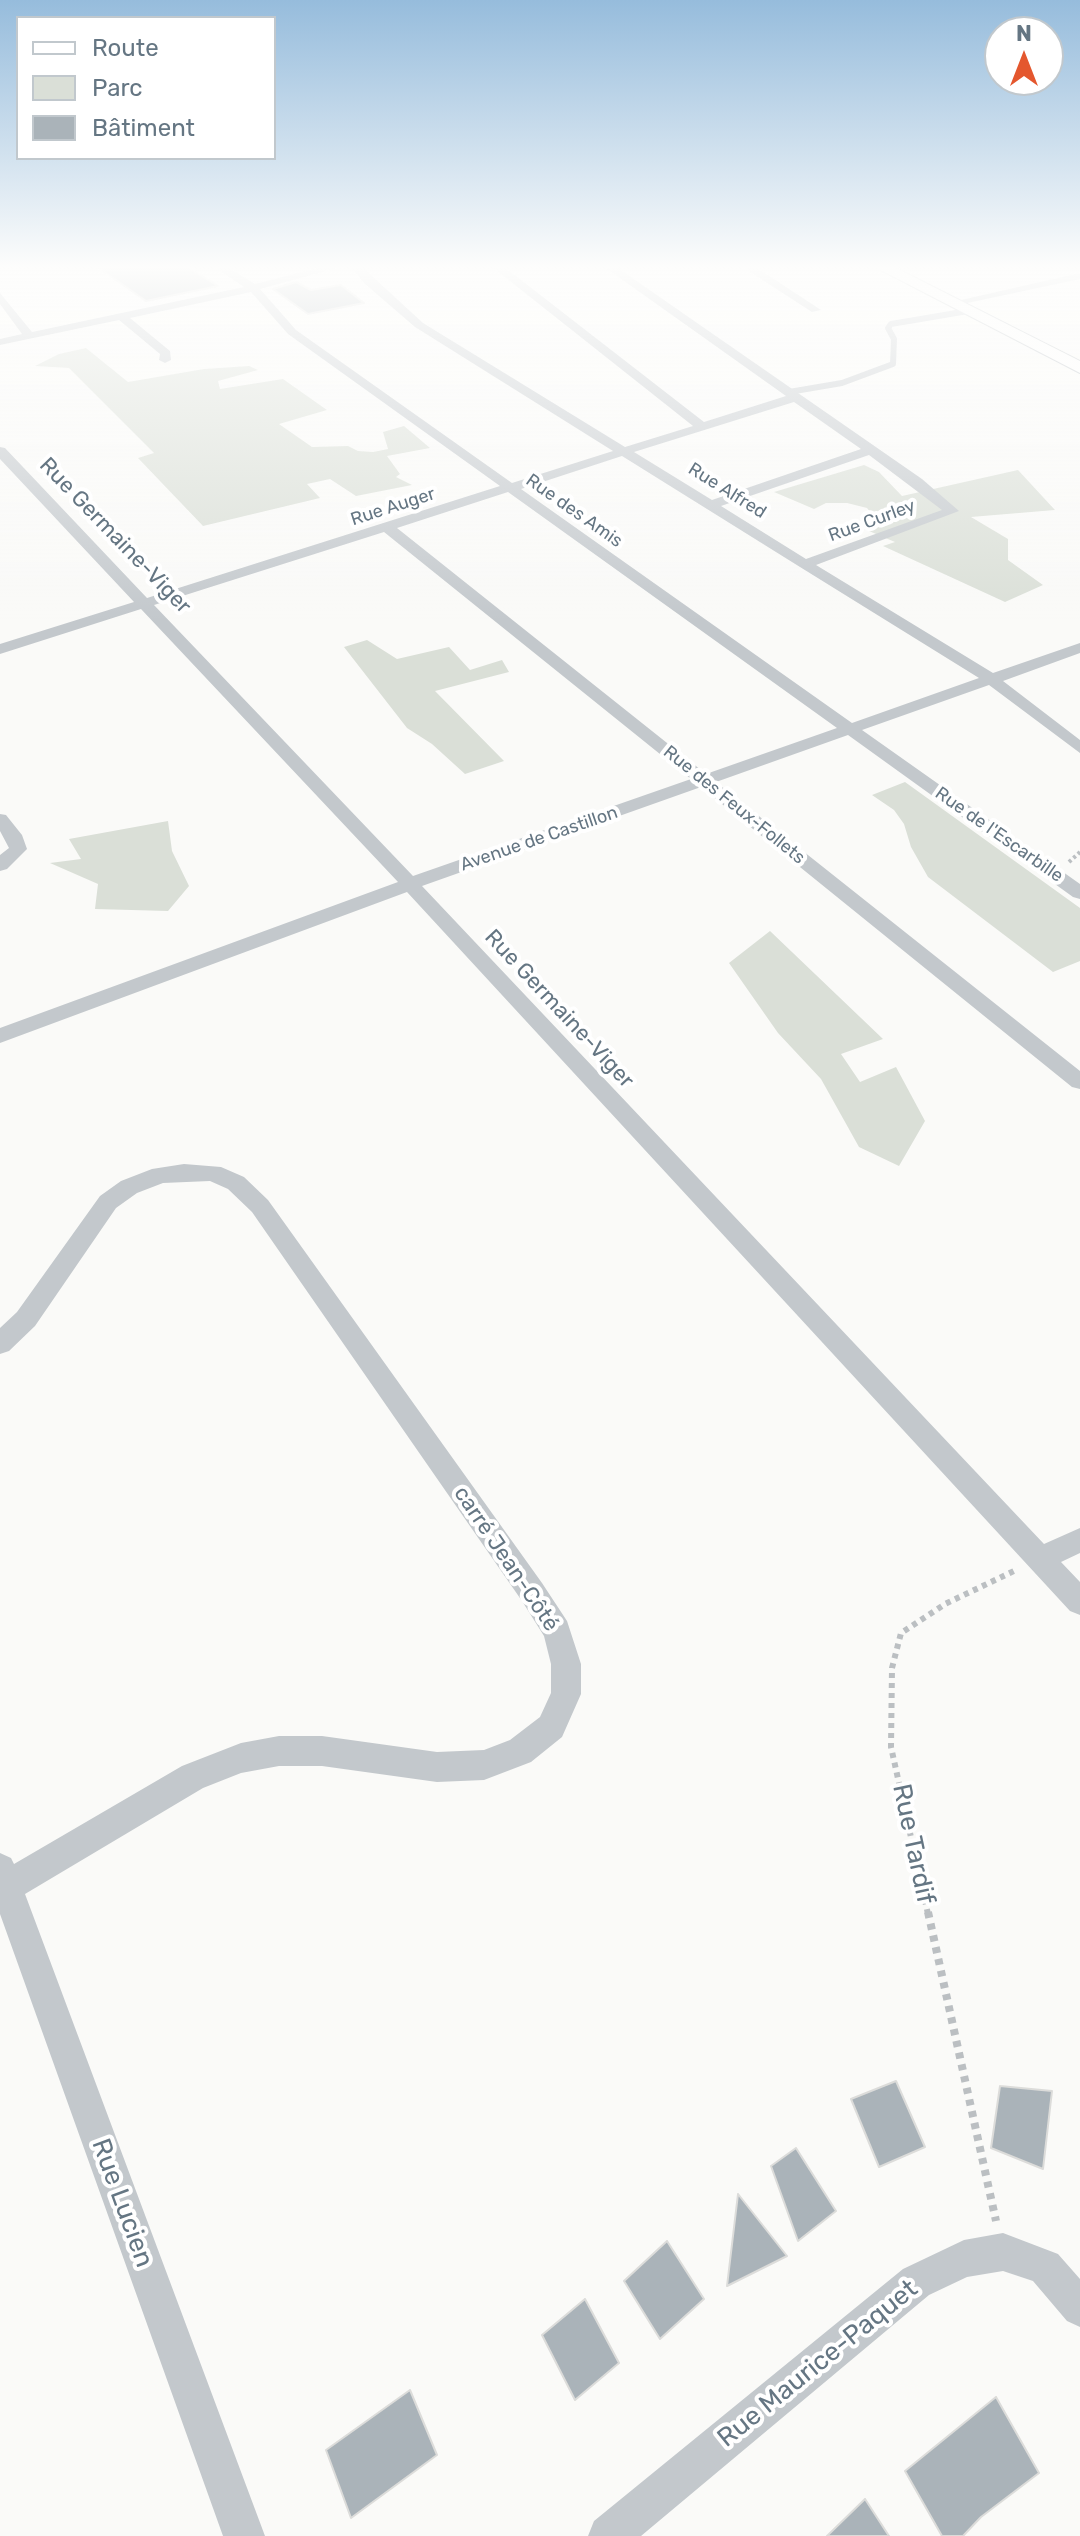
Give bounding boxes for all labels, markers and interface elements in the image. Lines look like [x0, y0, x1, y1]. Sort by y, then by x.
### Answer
legend [16, 16, 276, 160]
north arrow [984, 16, 1064, 96]
text: N [1016, 20, 1032, 47]
text: Route [92, 34, 159, 62]
text: Parc [92, 74, 143, 102]
text: Bâtiment [92, 114, 195, 142]
street label: Rue Germaine-Viger [34, 452, 196, 620]
street label: Rue Alfred [684, 459, 770, 523]
street label: Rue des Amis [521, 470, 627, 552]
street label: Rue Auger [348, 483, 438, 531]
street label: Rue Curley [826, 495, 918, 547]
street label: Rue des Feux-Follets [659, 741, 809, 869]
street label: Rue de l'Escarbille [931, 783, 1067, 887]
street label: Avenue de Castillon [457, 802, 621, 876]
street label: Rue Germaine-Viger [479, 924, 639, 1094]
street label: carré Jean-Côté [448, 1482, 564, 1636]
street label: Rue Tardif [885, 1781, 941, 1907]
street label: Rue Lucien [84, 2134, 160, 2272]
street label: Rue Maurice-Paquet [712, 2274, 924, 2454]

